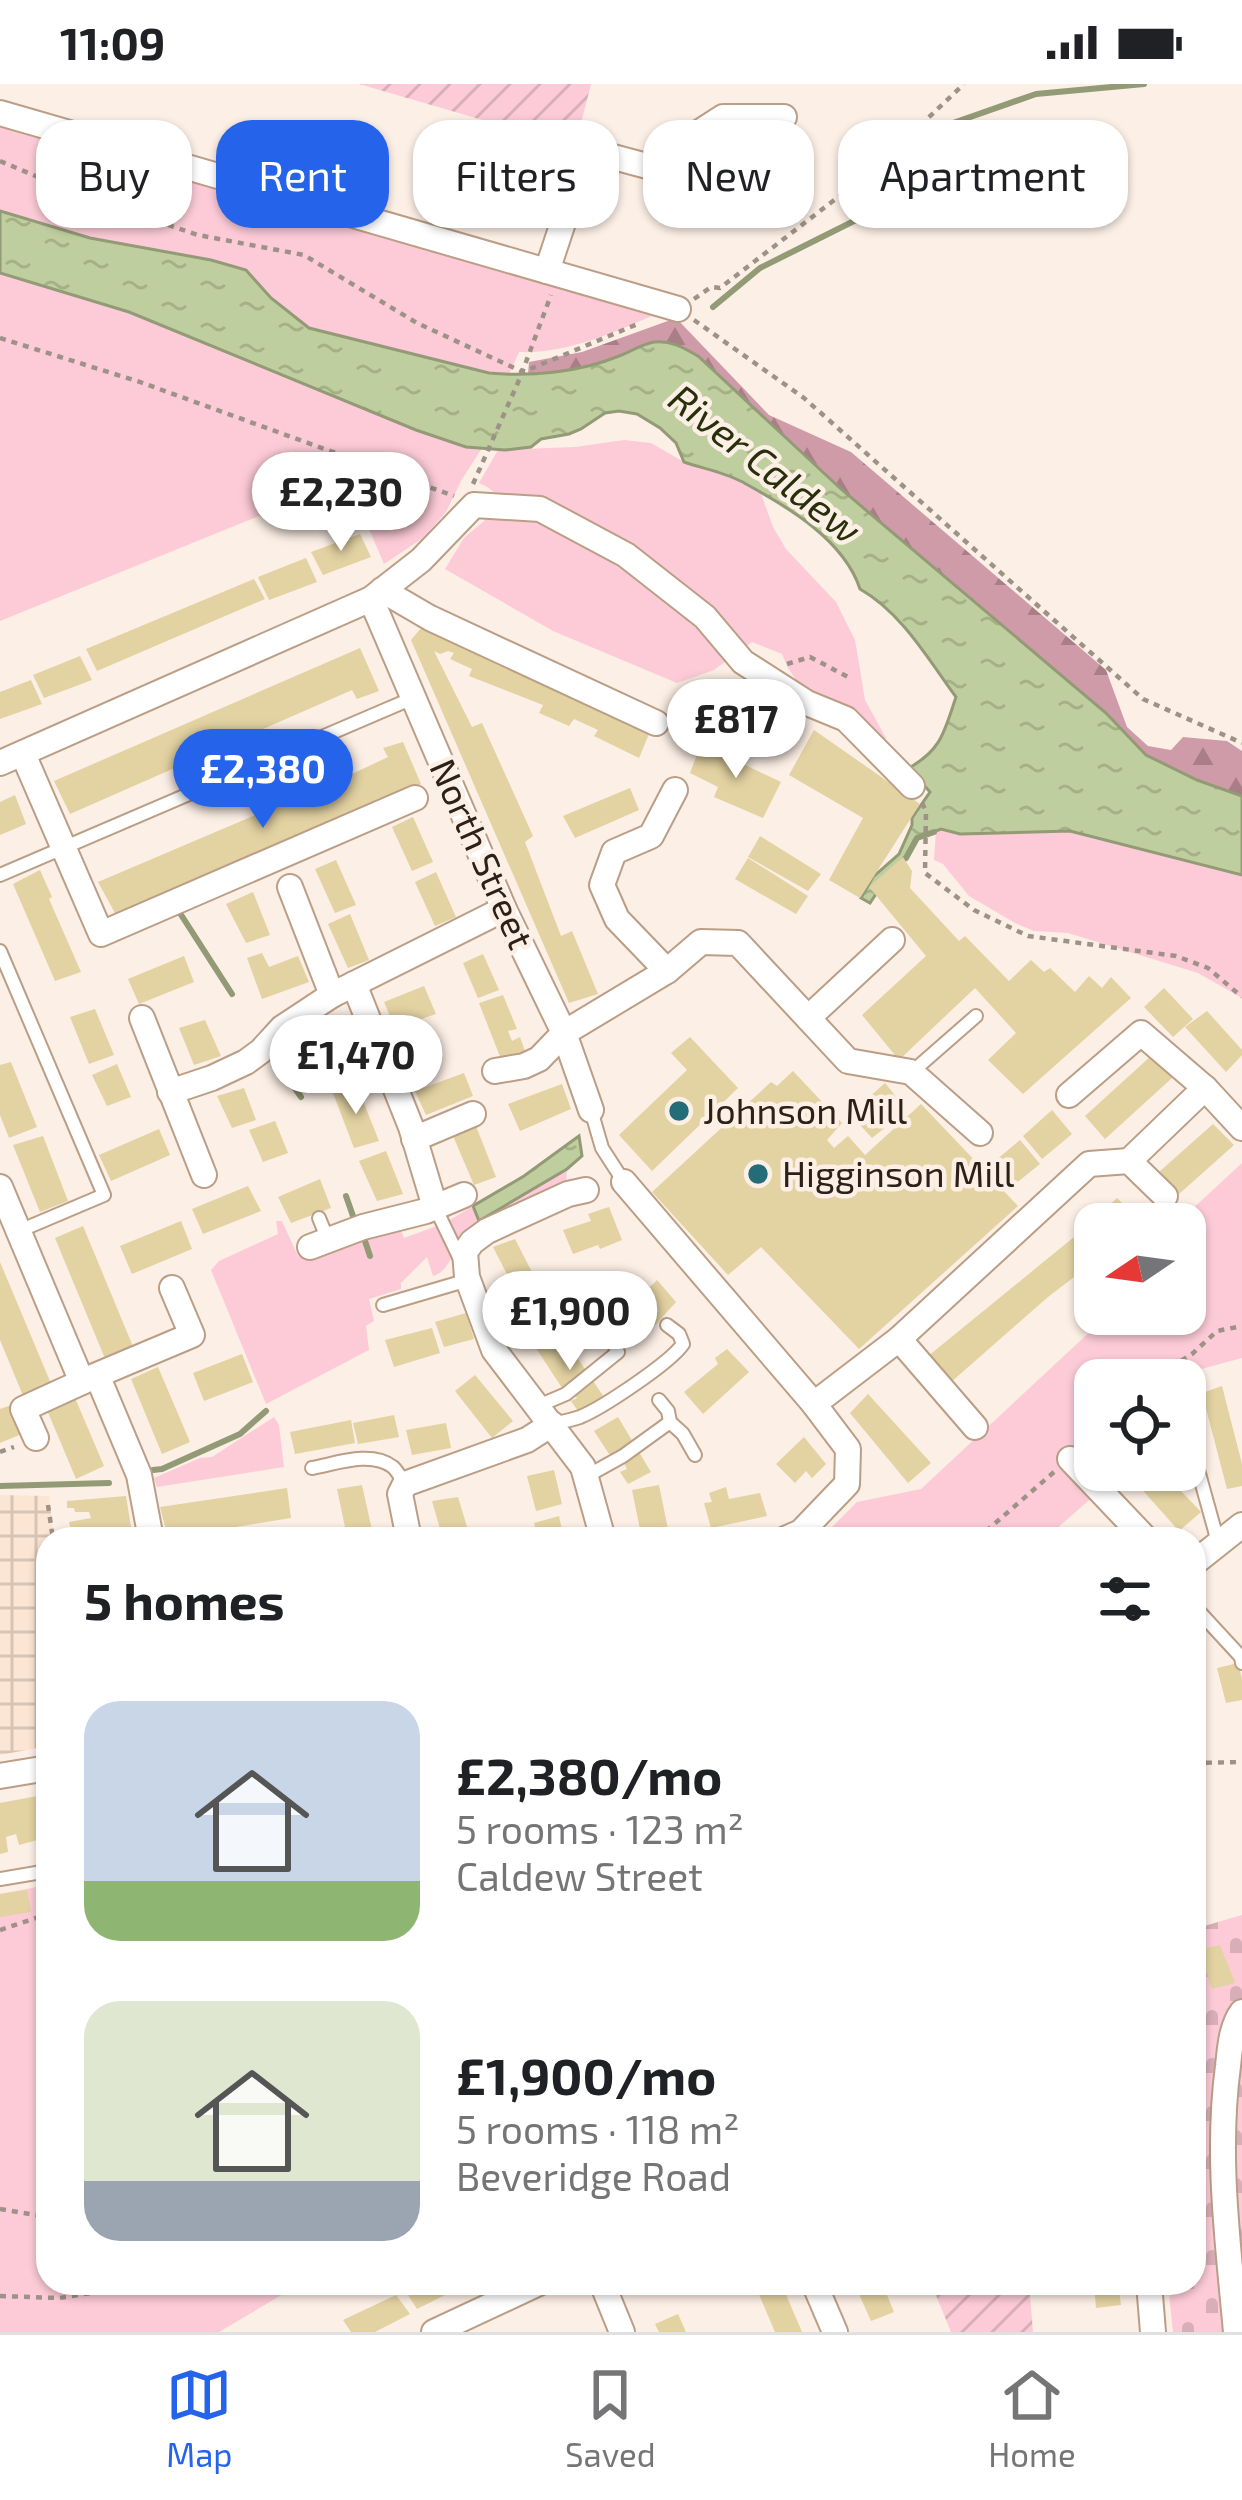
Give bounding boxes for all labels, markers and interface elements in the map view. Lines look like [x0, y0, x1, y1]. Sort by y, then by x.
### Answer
text: 11:09 [60, 15, 165, 69]
chip: Buy [36, 120, 192, 228]
chip: Rent [216, 120, 389, 228]
chip: Filters [413, 120, 619, 228]
chip: New [643, 120, 814, 228]
chip: Apartment [838, 120, 1128, 228]
water label: River Caldew [660, 373, 871, 552]
pin: £2,230 [243, 452, 439, 554]
text: £2,230 [279, 467, 403, 514]
pin: £817 [665, 679, 807, 781]
text: £817 [694, 694, 778, 741]
pin: £2,380 [165, 729, 361, 831]
text: £2,380 [200, 744, 326, 791]
street label: North Street [422, 752, 544, 955]
pin: £1,470 [258, 1015, 454, 1117]
text: £1,470 [296, 1030, 416, 1077]
place label: Johnson Mill [703, 1088, 907, 1131]
marker: Johnson Mill [666, 1098, 692, 1124]
place label: Higginson Mill [782, 1151, 1015, 1194]
marker: Higginson Mill [745, 1161, 771, 1187]
north arrow [1074, 1203, 1206, 1335]
map controls [1074, 1203, 1206, 1491]
pin: £1,900 [472, 1271, 668, 1373]
text: £1,900 [509, 1286, 631, 1333]
button: locate [1074, 1359, 1206, 1491]
icon: filters [1092, 1566, 1158, 1632]
text: 5 homes [84, 1569, 285, 1630]
text: £2,380/mo [456, 1744, 722, 1805]
icon: home [180, 1749, 324, 1893]
text: 5 rooms · 123 m² [456, 1805, 744, 1852]
text: Caldew Street [456, 1852, 703, 1899]
text: £1,900/mo [456, 2044, 716, 2105]
icon: home [180, 2049, 324, 2193]
text: 5 rooms · 118 m² [456, 2105, 739, 2152]
text: Beveridge Road [456, 2152, 731, 2199]
tab: Map [166, 2362, 233, 2474]
tab: Saved [565, 2362, 656, 2474]
tab: Home [988, 2362, 1076, 2474]

